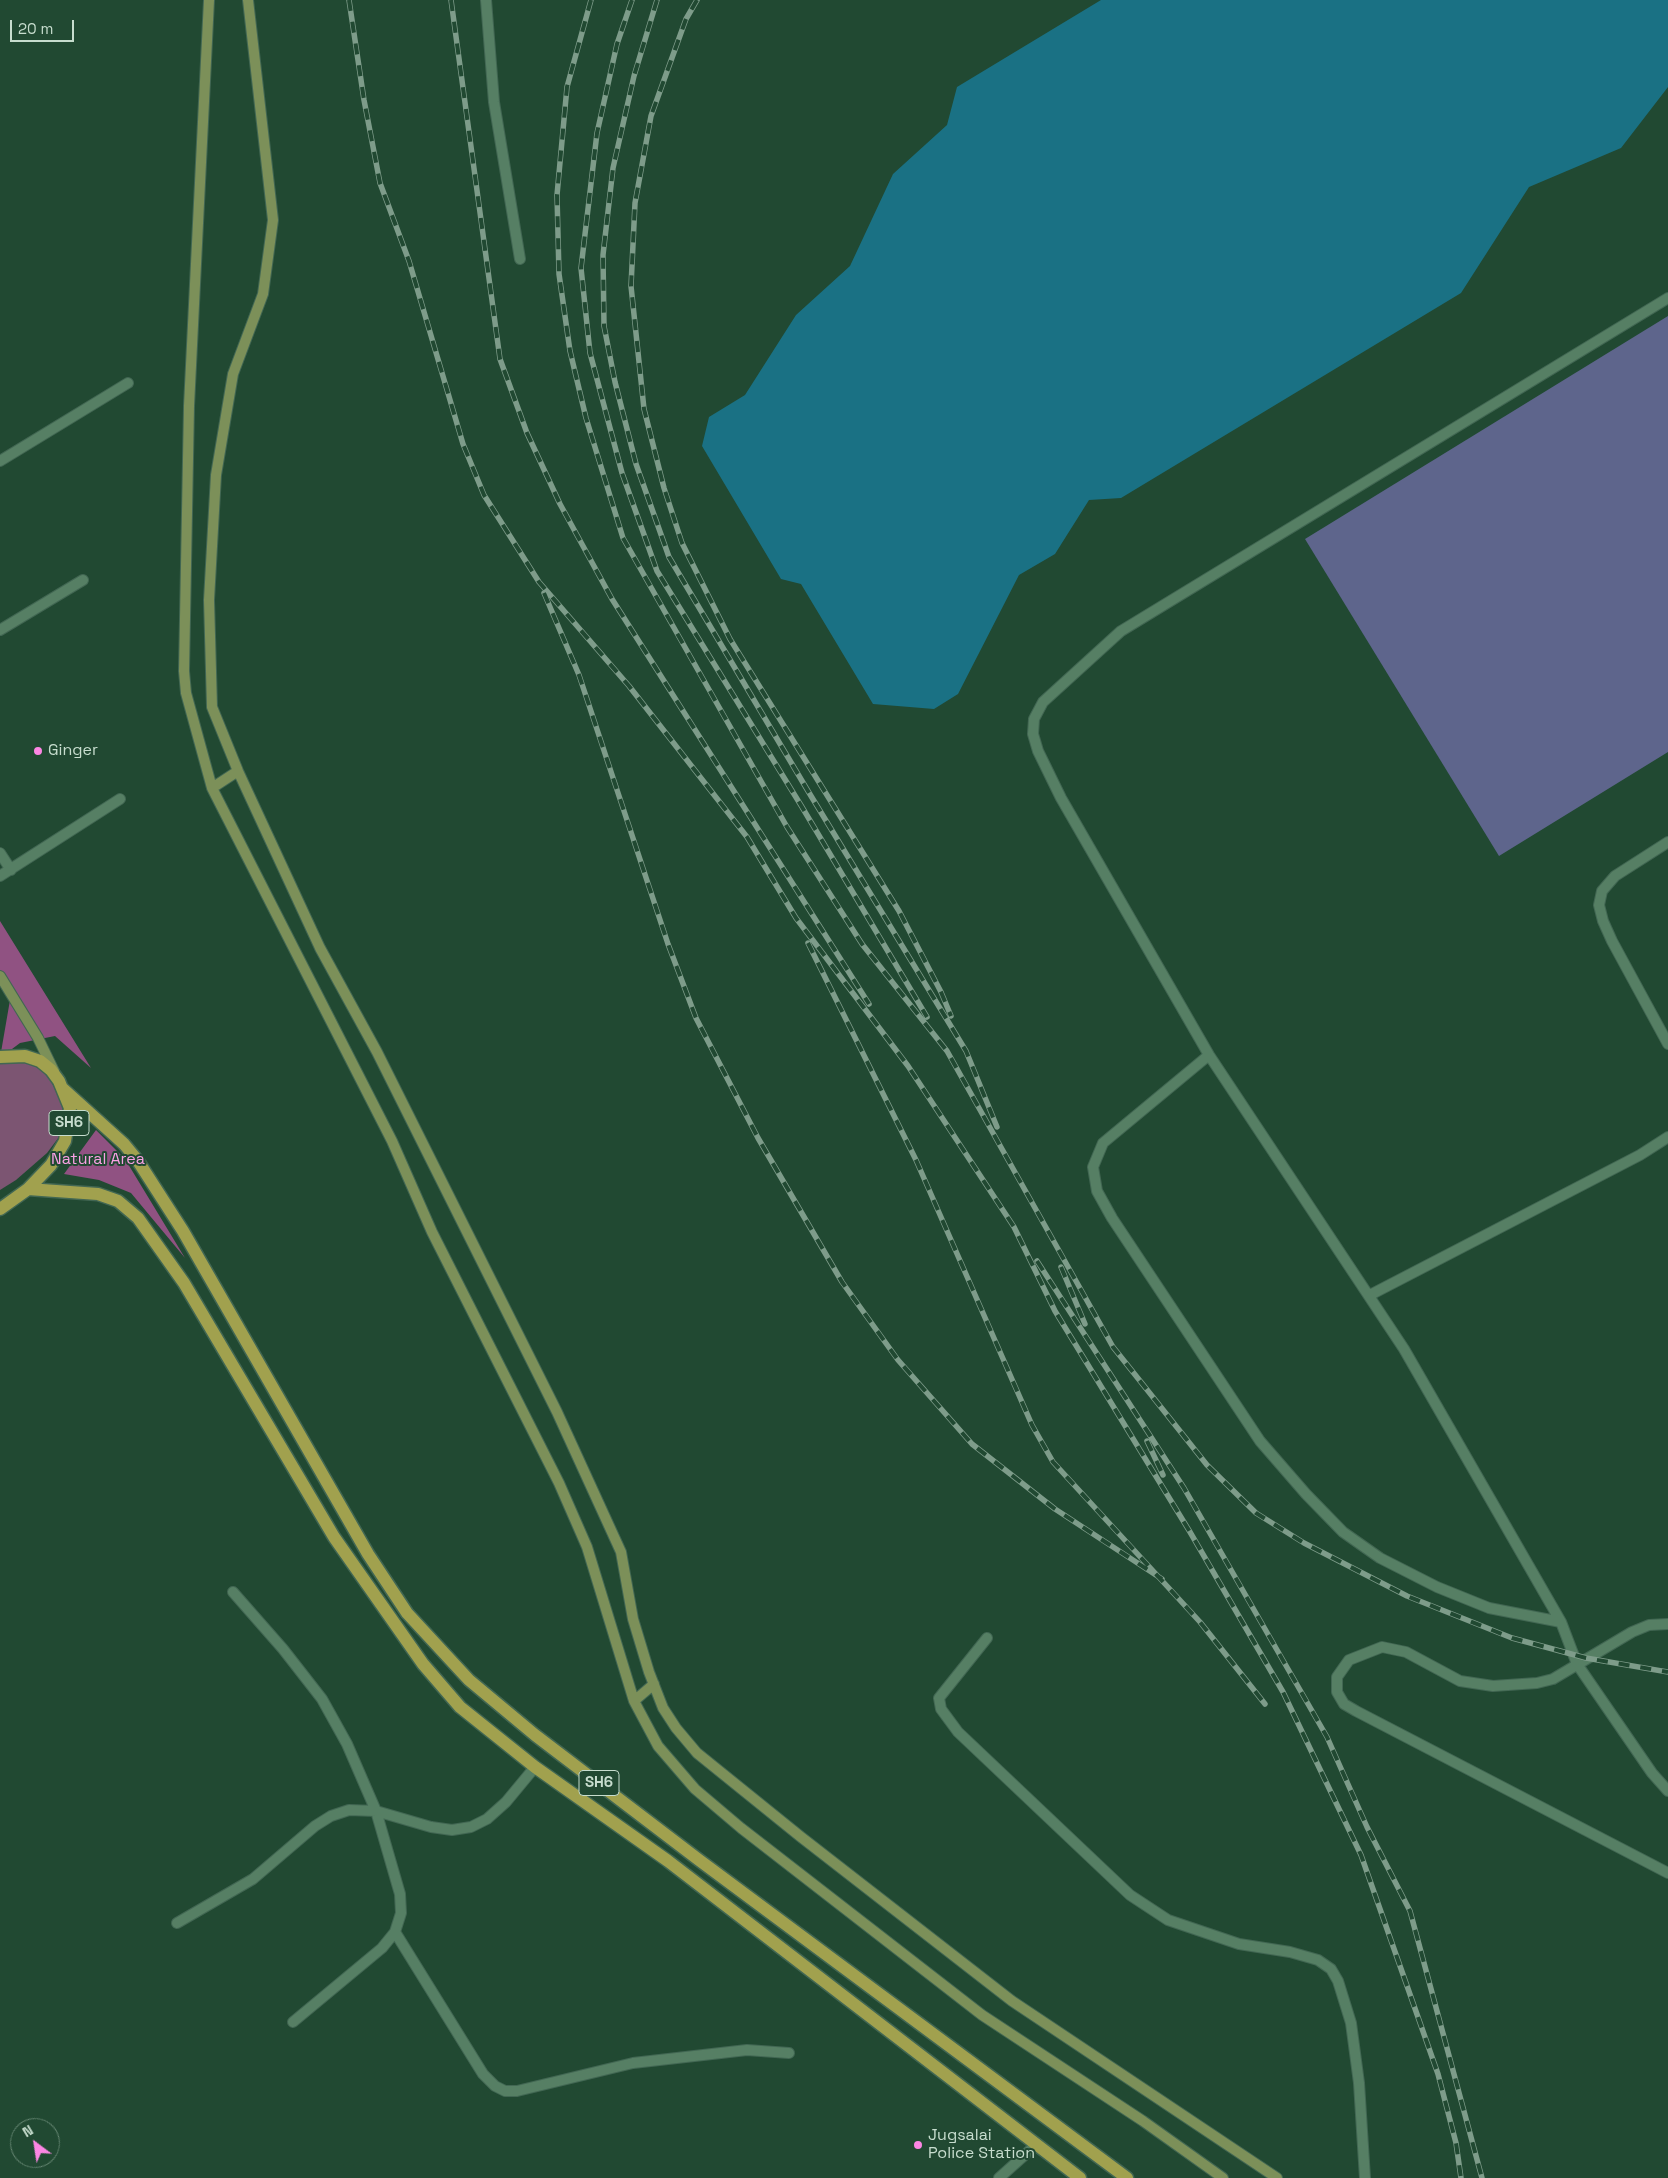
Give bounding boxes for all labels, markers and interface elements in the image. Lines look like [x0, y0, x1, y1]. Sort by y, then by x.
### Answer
scale bar [12, 10, 76, 42]
text: 20 m [18, 19, 53, 38]
place label: Ginger [48, 741, 98, 761]
marker: Ginger [32, 745, 44, 757]
road number: SH6 [49, 1110, 89, 1136]
park label: Natural Area [51, 1150, 145, 1170]
road number: SH6 [579, 1770, 619, 1796]
north arrow [10, 2118, 60, 2168]
text: N [19, 2121, 36, 2141]
place label: Jugsalai Police Station [928, 2126, 1035, 2164]
marker: Jugsalai Police Station [912, 2139, 924, 2151]

